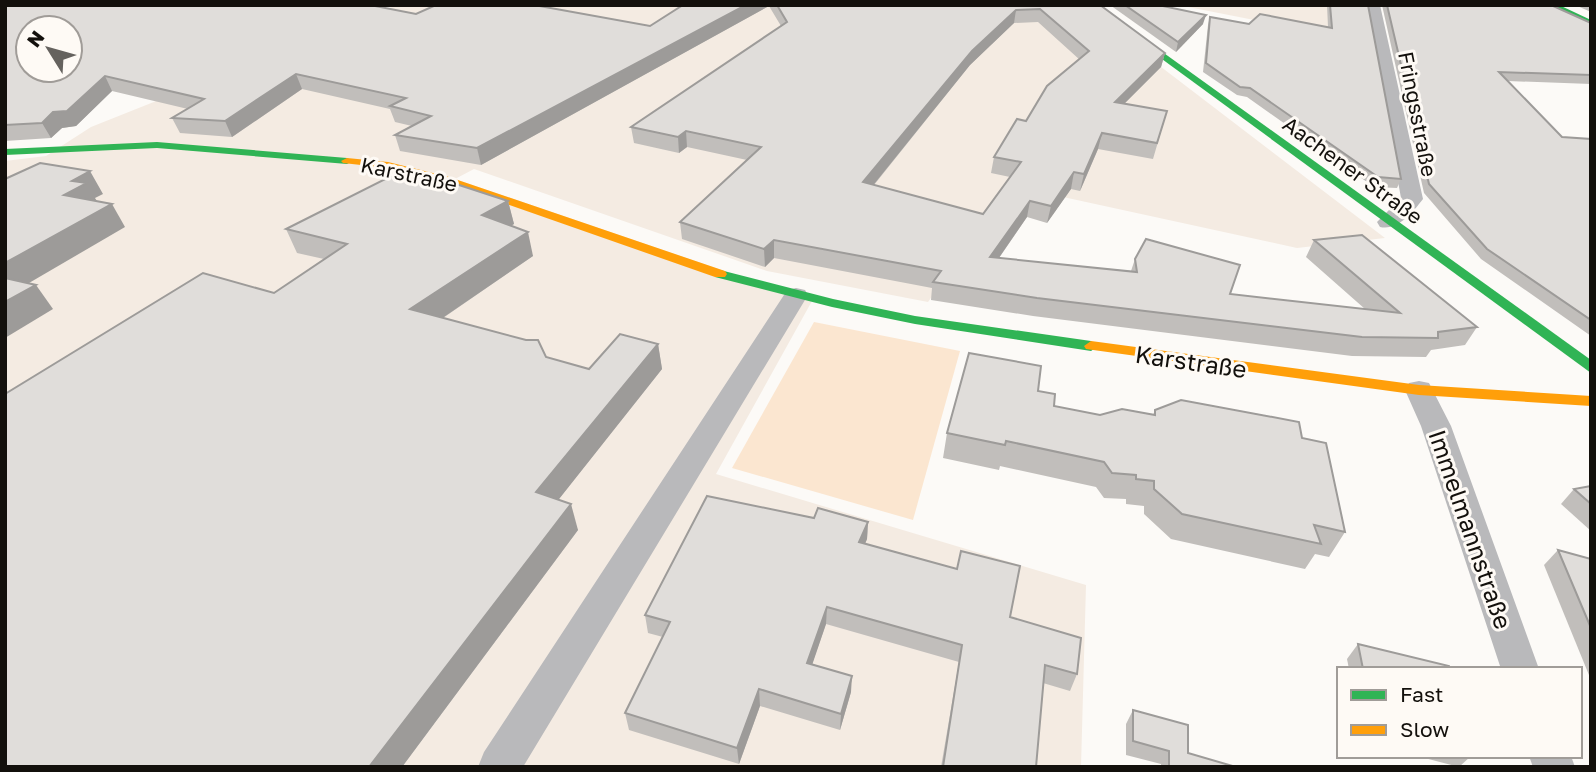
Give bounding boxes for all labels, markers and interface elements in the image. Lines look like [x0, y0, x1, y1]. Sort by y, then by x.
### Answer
north arrow [14, 14, 84, 84]
text: N [21, 26, 49, 51]
street label: Fringsstraße [1393, 49, 1443, 179]
street label: Aachener Straße [1278, 111, 1428, 229]
street label: Karstraße [358, 151, 460, 197]
street label: Karstraße [1133, 339, 1249, 383]
street label: Immelmannstraße [1423, 426, 1519, 632]
legend [1337, 667, 1582, 758]
text: Fast [1400, 681, 1443, 707]
text: Slow [1400, 716, 1449, 742]

